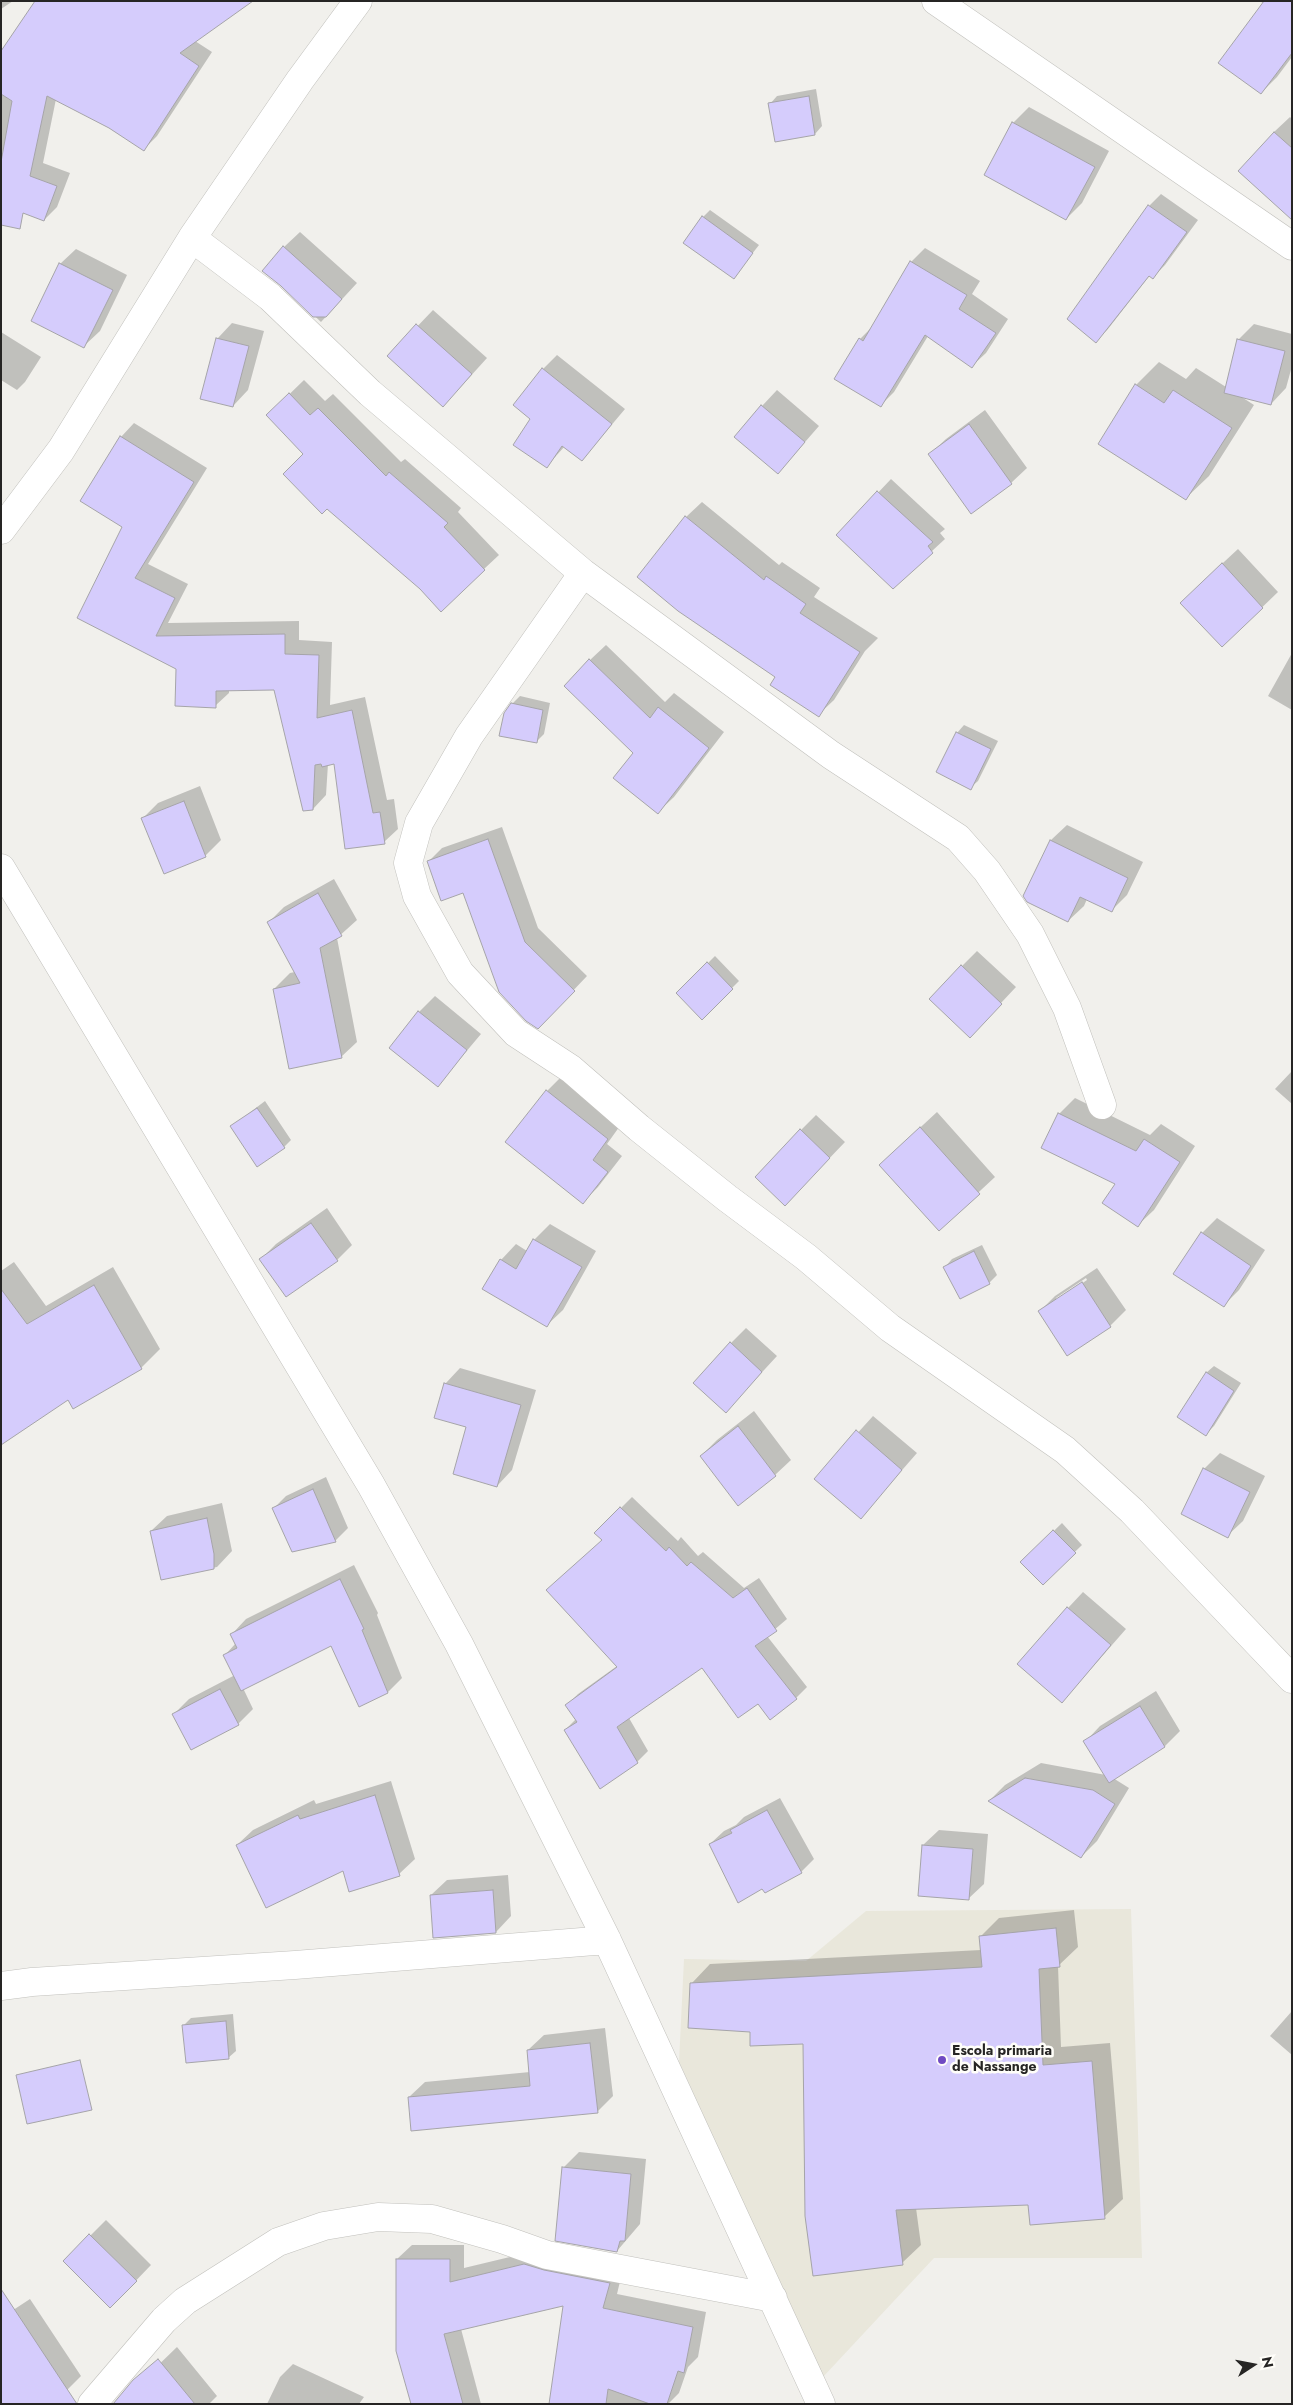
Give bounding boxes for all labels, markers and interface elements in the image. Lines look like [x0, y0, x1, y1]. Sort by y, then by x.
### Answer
place label: Escola primaria de Nassange [952, 2044, 1052, 2076]
marker: Escola primaria de Nassange [936, 2054, 948, 2066]
north arrow [1228, 2340, 1278, 2390]
text: N [1257, 2355, 1279, 2370]

